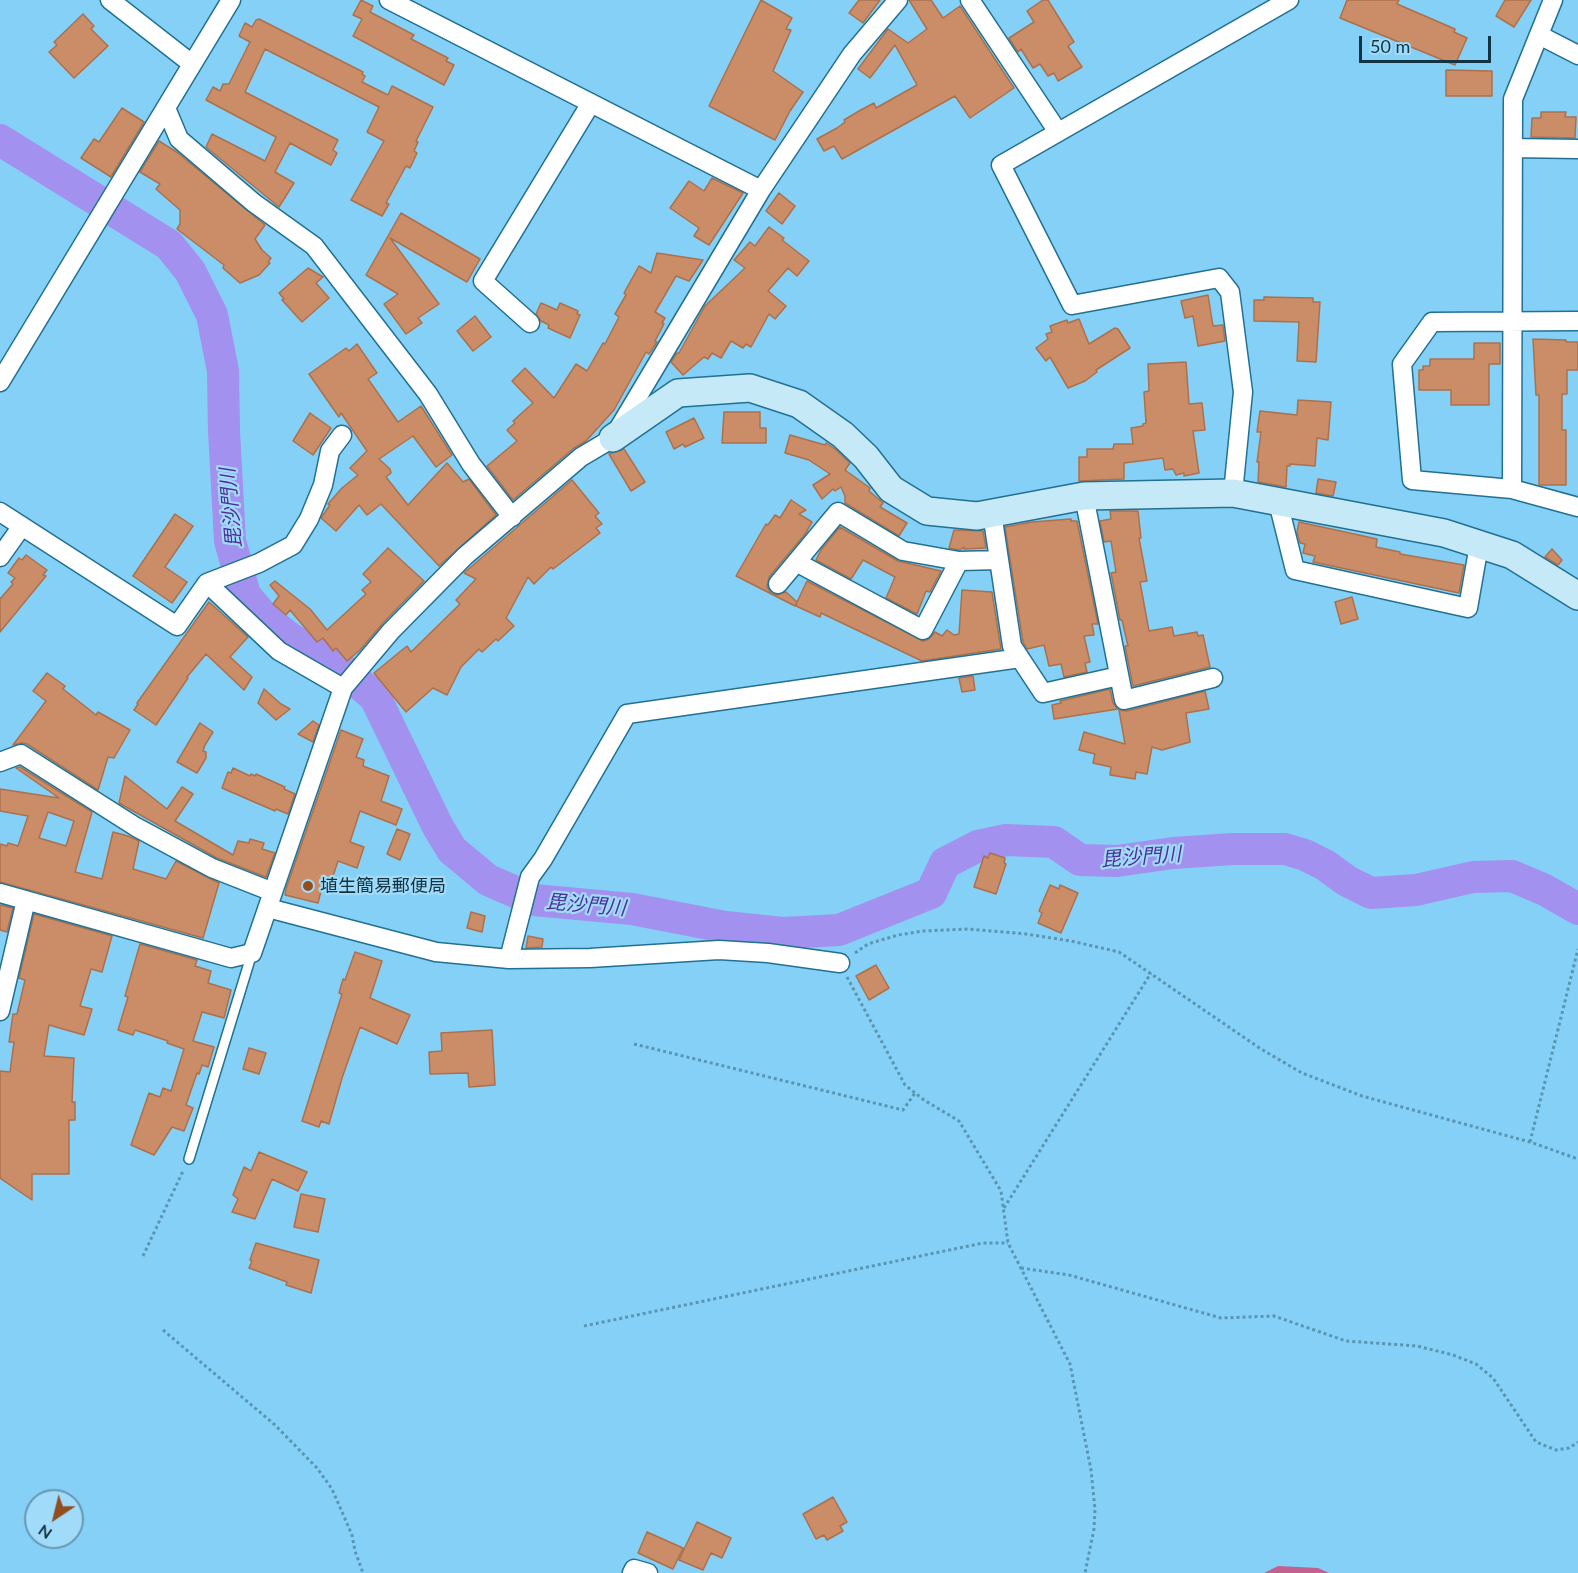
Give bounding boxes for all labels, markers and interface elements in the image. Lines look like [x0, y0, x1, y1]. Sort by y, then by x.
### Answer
scale bar [1362, 24, 1494, 62]
text: 50 m [1370, 35, 1410, 57]
water label: 毘沙門川 [216, 467, 246, 549]
water label: 毘沙門川 [1100, 842, 1182, 872]
place label: 埴生簡易郵便局 [320, 875, 446, 897]
marker: 埴生簡易郵便局 [301, 879, 315, 893]
water label: 毘沙門川 [545, 890, 627, 920]
north arrow [24, 1489, 84, 1549]
text: N [34, 1521, 55, 1544]

